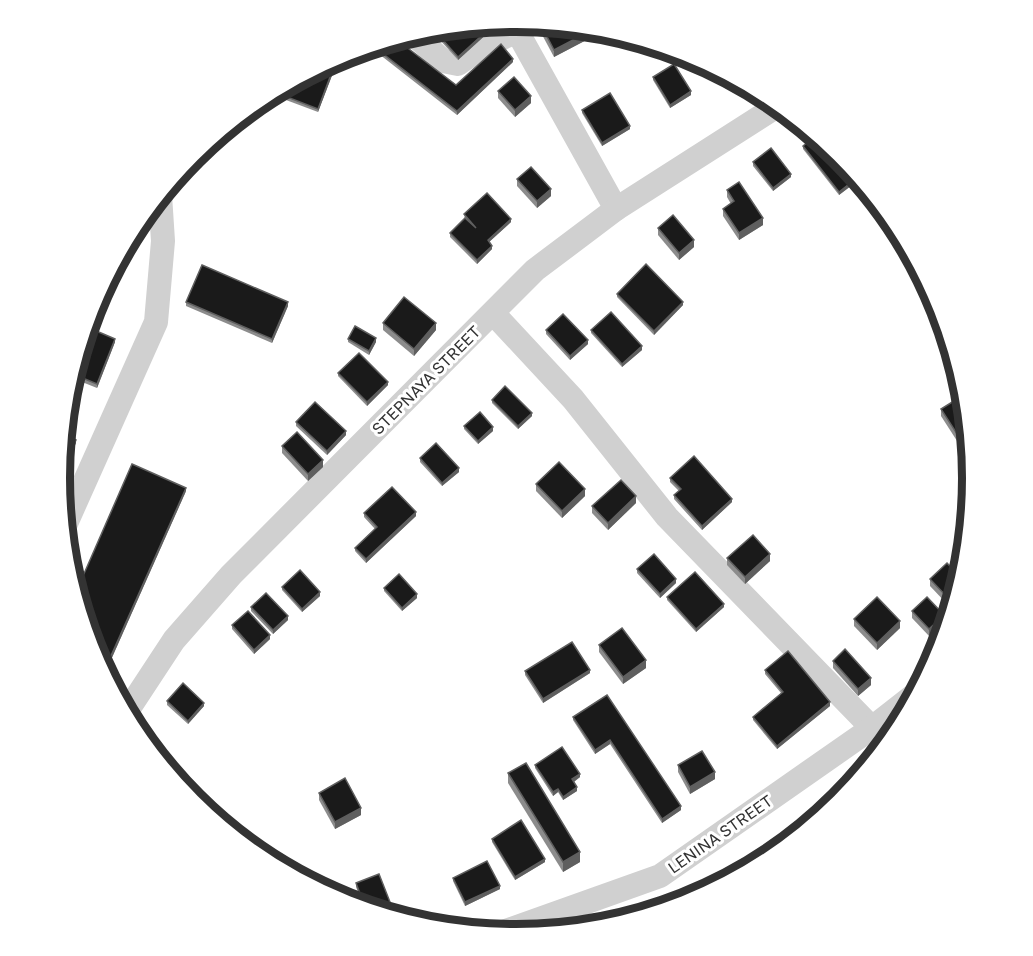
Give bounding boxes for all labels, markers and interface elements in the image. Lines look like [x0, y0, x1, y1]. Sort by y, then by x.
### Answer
street label: STEPNAYA STREET [368, 321, 485, 438]
street label: LENINA STREET [664, 790, 776, 878]

